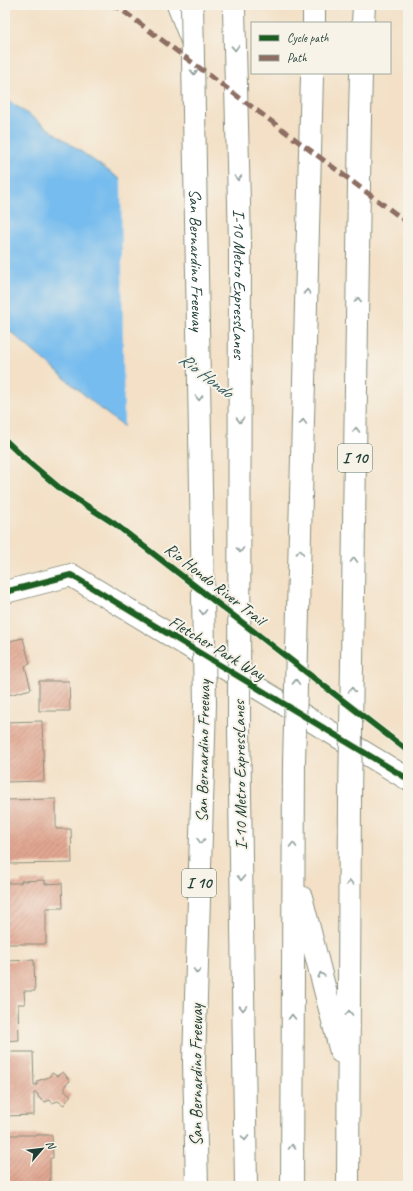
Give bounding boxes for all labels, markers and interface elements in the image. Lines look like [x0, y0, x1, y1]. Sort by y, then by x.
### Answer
legend [251, 22, 391, 74]
text: Cycle path [287, 30, 329, 46]
one-way arrow [231, 45, 239, 51]
text: Path [287, 50, 307, 66]
one-way arrow [190, 69, 198, 75]
one-way arrow [234, 175, 243, 181]
street label: San Bernardino Freeway [185, 189, 209, 332]
street label: I-10 Metro ExpressLanes [229, 209, 251, 361]
one-way arrow [303, 289, 311, 295]
one-way arrow [353, 297, 362, 303]
water label: Rio Hondo [175, 348, 239, 404]
one-way arrow [195, 395, 204, 401]
one-way arrow [236, 417, 244, 423]
one-way arrow [299, 419, 307, 425]
one-way arrow [352, 427, 360, 433]
road number: I 10 [338, 444, 372, 472]
street label: Rio Hondo River Trail [160, 538, 272, 632]
one-way arrow [236, 547, 244, 553]
one-way arrow [296, 549, 304, 555]
one-way arrow [350, 557, 358, 563]
one-way arrow [199, 609, 207, 615]
street label: Fletcher Park Way [165, 611, 270, 685]
street label: San Bernardino Freeway [191, 679, 215, 822]
one-way arrow [292, 679, 300, 685]
one-way arrow [348, 687, 356, 693]
street label: I-10 Metro ExpressLanes [228, 698, 252, 850]
one-way arrow [196, 838, 205, 844]
one-way arrow [289, 842, 297, 848]
road number: I 10 [182, 869, 216, 897]
one-way arrow [237, 875, 245, 881]
one-way arrow [346, 880, 354, 886]
one-way arrow [193, 968, 201, 974]
one-way arrow [317, 971, 326, 978]
street label: San Bernardino Freeway [186, 1003, 207, 1146]
one-way arrow [239, 1005, 247, 1011]
one-way arrow [345, 1010, 353, 1016]
one-way arrow [288, 1014, 297, 1020]
north arrow [22, 1129, 62, 1169]
one-way arrow [241, 1135, 249, 1141]
text: N [43, 1138, 60, 1153]
one-way arrow [288, 1144, 296, 1150]

